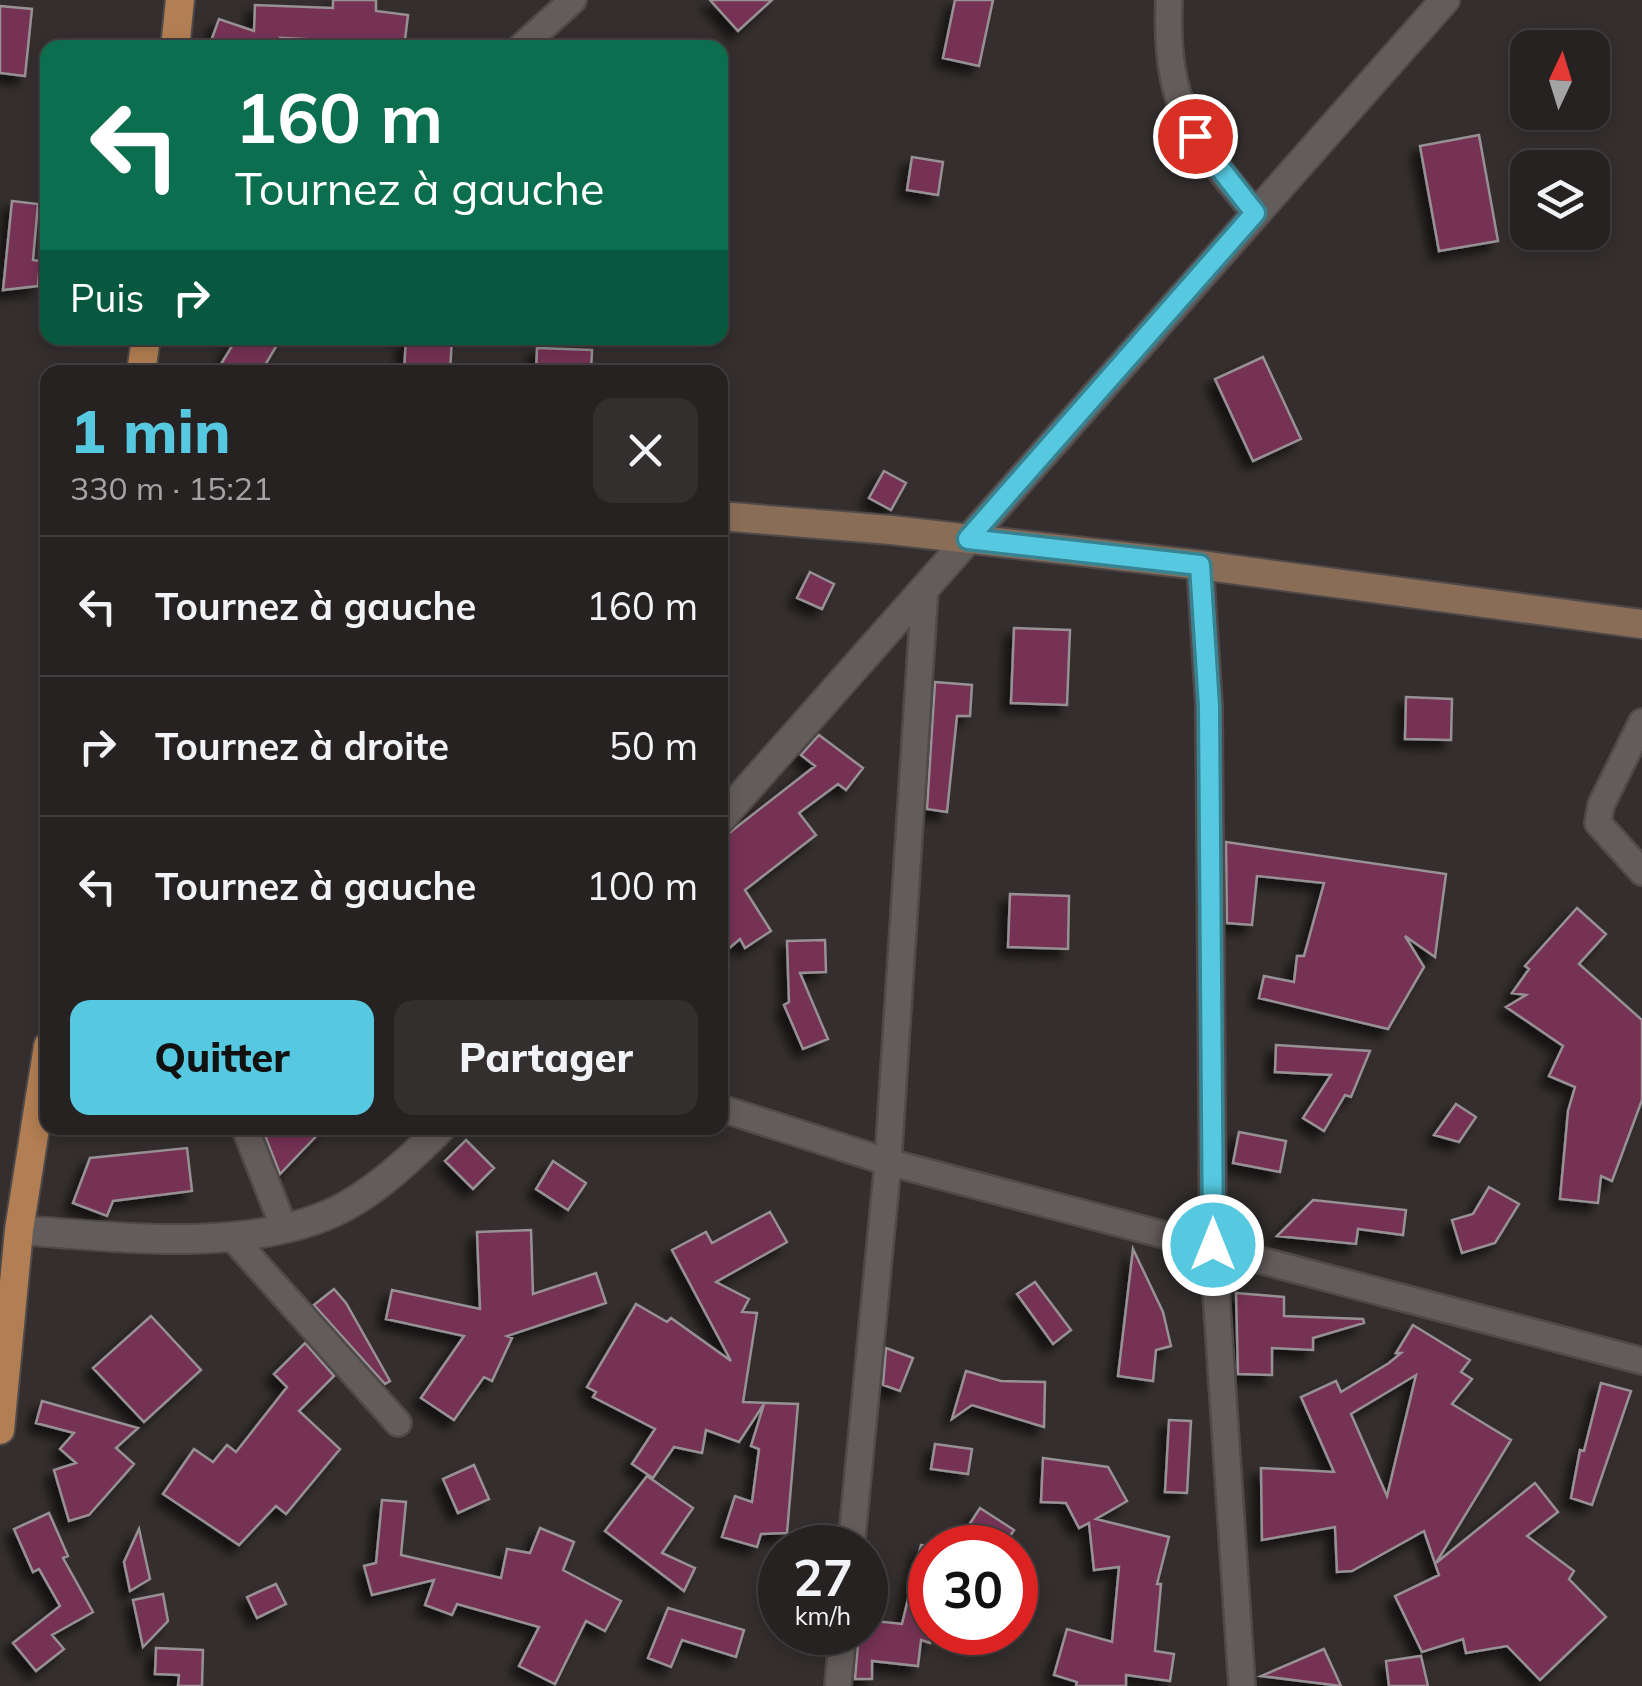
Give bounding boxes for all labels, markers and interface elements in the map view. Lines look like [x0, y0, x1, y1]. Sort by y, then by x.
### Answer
north arrow [1510, 30, 1610, 130]
map controls [1510, 30, 1610, 250]
text: 160 m [235, 73, 443, 161]
icon: left [70, 80, 200, 210]
pin [1153, 94, 1238, 179]
icon: arrive [1168, 109, 1223, 164]
button: layers [1510, 150, 1610, 250]
text: Tournez à gauche [235, 160, 605, 216]
icon: right [164, 270, 219, 325]
text: Puis [70, 274, 144, 322]
text: 1 min [70, 393, 231, 468]
button: close [593, 398, 698, 503]
text: 330 m · 15:21 [70, 468, 272, 508]
icon: left [70, 579, 125, 634]
text: Tournez à gauche [155, 582, 476, 630]
text: 160 m [586, 582, 698, 630]
icon: right [70, 719, 125, 774]
text: Tournez à droite [155, 722, 449, 770]
text: 50 m [609, 722, 698, 770]
icon: left [70, 859, 125, 914]
text: Tournez à gauche [155, 862, 476, 910]
text: 100 m [586, 862, 698, 910]
button: Quitter [70, 1000, 374, 1115]
button: Partager [394, 1000, 698, 1115]
position arrow [1161, 1193, 1265, 1297]
speed limit sign: 30 [908, 1525, 1038, 1655]
text: 27 [793, 1546, 853, 1609]
text: km/h [795, 1600, 851, 1631]

